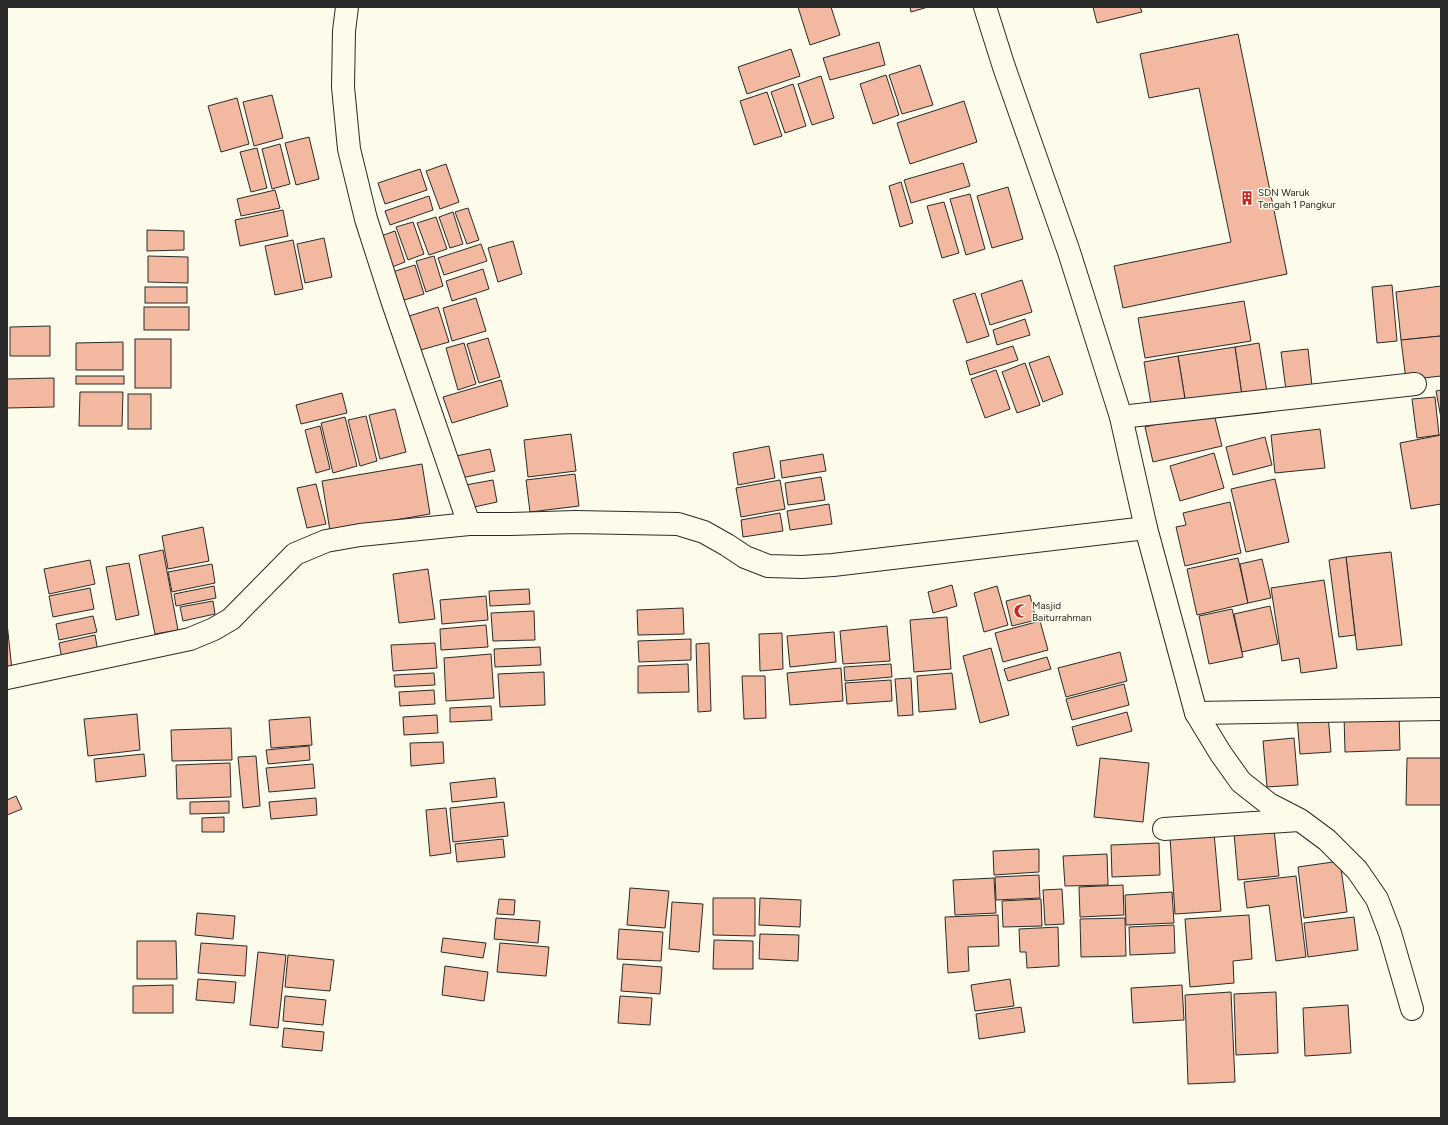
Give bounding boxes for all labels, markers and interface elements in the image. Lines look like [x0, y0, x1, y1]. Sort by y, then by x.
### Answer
place label: SDN Waruk Tengah 1 Pangkur [1258, 186, 1336, 211]
building icon: SDN Waruk Tengah 1 Pangkur [1239, 190, 1255, 206]
place label: Masjid Baiturrahman [1032, 599, 1092, 624]
mosque icon: Masjid Baiturrahman [1013, 603, 1029, 619]

